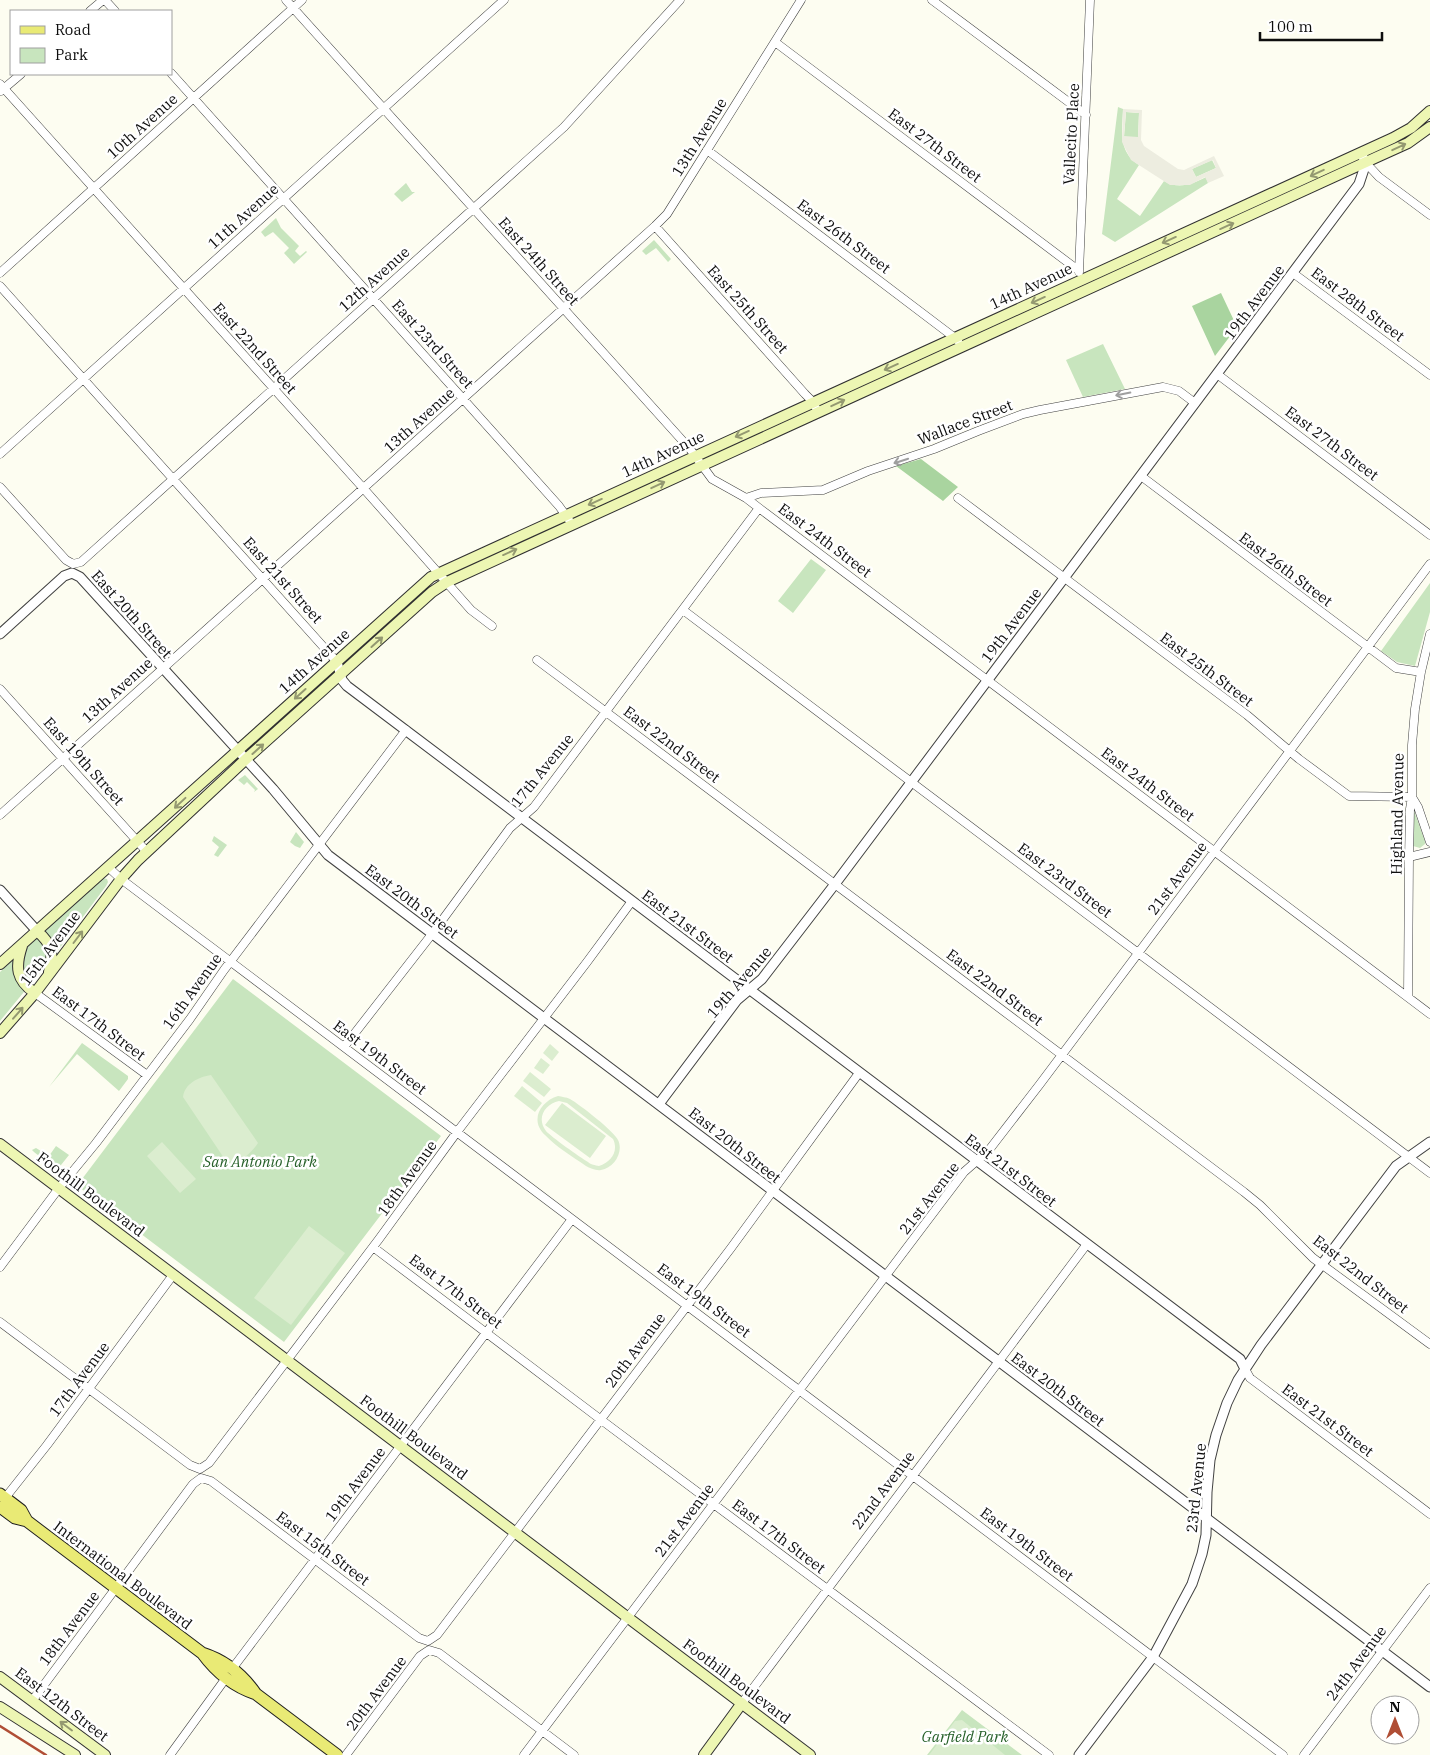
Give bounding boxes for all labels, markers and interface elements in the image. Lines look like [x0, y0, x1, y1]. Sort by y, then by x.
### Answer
legend [10, 10, 172, 75]
scale bar [1260, 10, 1382, 42]
text: 100 m [1268, 17, 1313, 36]
text: Road [55, 20, 91, 39]
text: Park [55, 45, 88, 64]
street label: Vallecito Place [1059, 83, 1083, 185]
street label: 10th Avenue [103, 89, 181, 163]
street label: 13th Avenue [667, 94, 731, 180]
street label: East 27th Street [885, 104, 985, 186]
one-way arrow [1391, 142, 1406, 151]
one-way arrow [1310, 169, 1325, 179]
street label: 11th Avenue [204, 179, 282, 253]
street label: East 26th Street [794, 195, 894, 277]
street label: East 24th Street [494, 213, 584, 309]
one-way arrow [1219, 220, 1234, 230]
one-way arrow [1162, 236, 1177, 246]
street label: 12th Avenue [335, 242, 413, 316]
street label: 14th Avenue [987, 259, 1075, 313]
street label: East 25th Street [703, 261, 793, 357]
street label: 19th Avenue [1220, 261, 1288, 343]
street label: East 28th Street [1308, 263, 1408, 345]
street label: East 23rd Street [388, 296, 478, 392]
one-way arrow [1031, 296, 1046, 305]
street label: East 22nd Street [209, 298, 301, 398]
one-way arrow [884, 363, 899, 373]
street label: 13th Avenue [380, 383, 458, 457]
one-way arrow [1115, 389, 1131, 399]
street label: Wallace Street [915, 395, 1015, 449]
one-way arrow [830, 398, 845, 407]
street label: East 27th Street [1282, 402, 1382, 484]
street label: 14th Avenue [619, 427, 707, 481]
one-way arrow [735, 430, 750, 440]
one-way arrow [893, 456, 909, 466]
one-way arrow [650, 480, 665, 489]
one-way arrow [588, 498, 603, 507]
street label: East 24th Street [775, 499, 875, 581]
street label: East 26th Street [1236, 528, 1336, 610]
street label: East 21st Street [239, 533, 327, 627]
one-way arrow [502, 547, 517, 557]
street label: East 20th Street [87, 566, 177, 662]
street label: 19th Avenue [977, 584, 1045, 666]
street label: 14th Avenue [275, 624, 353, 698]
street label: East 25th Street [1157, 628, 1257, 710]
one-way arrow [370, 636, 383, 648]
street label: 13th Avenue [78, 653, 156, 727]
one-way arrow [294, 688, 307, 700]
street label: East 22nd Street [620, 701, 724, 787]
street label: East 19th Street [39, 713, 129, 809]
street label: 17th Avenue [507, 729, 577, 811]
one-way arrow [251, 743, 264, 755]
street label: East 24th Street [1098, 743, 1198, 825]
street label: Highland Avenue [1386, 753, 1408, 875]
one-way arrow [173, 797, 186, 809]
street label: East 23rd Street [1014, 838, 1116, 922]
street label: 21st Avenue [1143, 838, 1211, 918]
street label: East 20th Street [362, 860, 462, 942]
street label: East 21st Street [638, 885, 738, 967]
street label: 15th Avenue [16, 907, 84, 989]
one-way arrow [72, 931, 83, 944]
street label: 19th Avenue [703, 942, 775, 1022]
street label: East 22nd Street [943, 944, 1047, 1030]
street label: 16th Avenue [158, 949, 226, 1033]
street label: East 17th Street [49, 982, 149, 1064]
one-way arrow [12, 1006, 23, 1019]
street label: East 19th Street [330, 1016, 430, 1098]
street label: East 20th Street [685, 1103, 785, 1187]
street label: East 21st Street [961, 1129, 1061, 1211]
street label: 18th Avenue [373, 1136, 441, 1220]
street label: Foothill Boulevard [33, 1147, 149, 1241]
park label: San Antonio Park [202, 1152, 317, 1171]
street label: 21st Avenue [895, 1158, 963, 1238]
street label: East 22nd Street [1309, 1231, 1413, 1317]
street label: East 17th Street [406, 1250, 506, 1332]
street label: East 19th Street [654, 1259, 754, 1341]
street label: 20th Avenue [601, 1309, 669, 1391]
street label: 17th Avenue [45, 1338, 113, 1420]
street label: East 20th Street [1008, 1348, 1108, 1430]
street label: East 21st Street [1278, 1379, 1378, 1461]
street label: Foothill Boulevard [356, 1390, 472, 1484]
street label: 23rd Avenue [1182, 1442, 1210, 1534]
street label: 19th Avenue [321, 1443, 389, 1525]
street label: 22nd Avenue [847, 1447, 919, 1533]
street label: 21st Avenue [650, 1480, 718, 1560]
street label: East 17th Street [729, 1495, 829, 1577]
street label: East 19th Street [977, 1503, 1077, 1585]
street label: East 15th Street [273, 1507, 373, 1589]
street label: International Boulevard [50, 1517, 196, 1633]
street label: 18th Avenue [35, 1587, 103, 1669]
street label: 24th Avenue [1322, 1622, 1390, 1704]
street label: Foothill Boulevard [679, 1634, 795, 1728]
street label: 20th Avenue [342, 1652, 410, 1734]
street label: East 12th Street [12, 1663, 112, 1745]
north arrow [1370, 1695, 1420, 1745]
text: N [1389, 1698, 1401, 1716]
one-way arrow [59, 1721, 73, 1731]
park label: Garfield Park [922, 1727, 1009, 1746]

